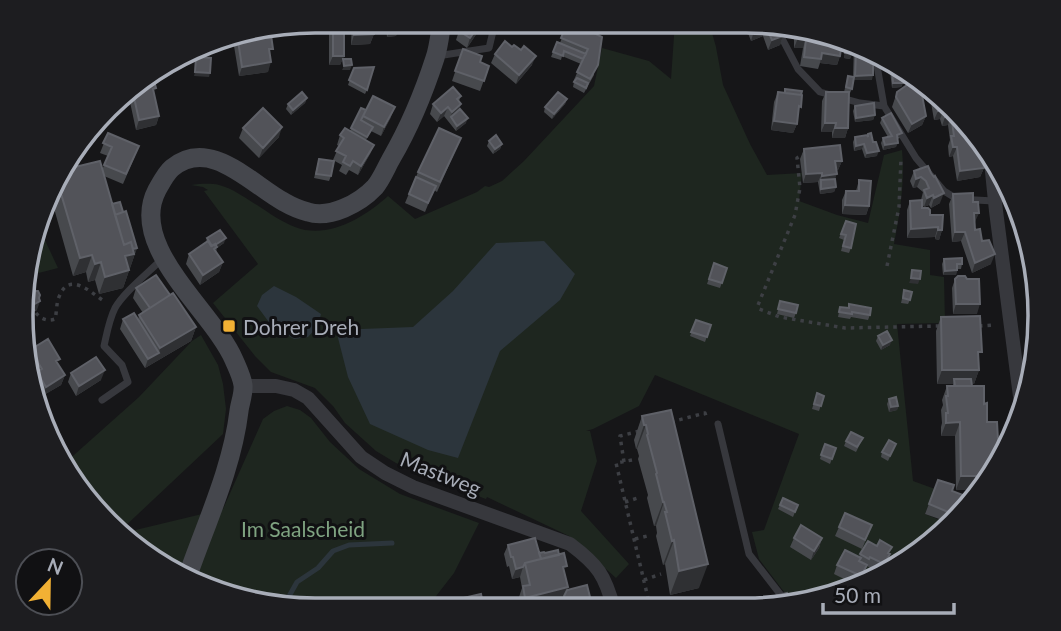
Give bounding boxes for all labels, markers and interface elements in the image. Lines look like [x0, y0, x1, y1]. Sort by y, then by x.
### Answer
place label: Dohrer Dreh [243, 314, 359, 339]
marker: Dohrer Dreh [221, 318, 237, 334]
street label: Mastweg [397, 446, 485, 500]
park label: Im Saalscheid [241, 516, 365, 541]
north arrow [14, 547, 84, 617]
text: N [44, 552, 67, 579]
scale bar [823, 572, 954, 616]
text: 50 m [834, 582, 881, 607]

